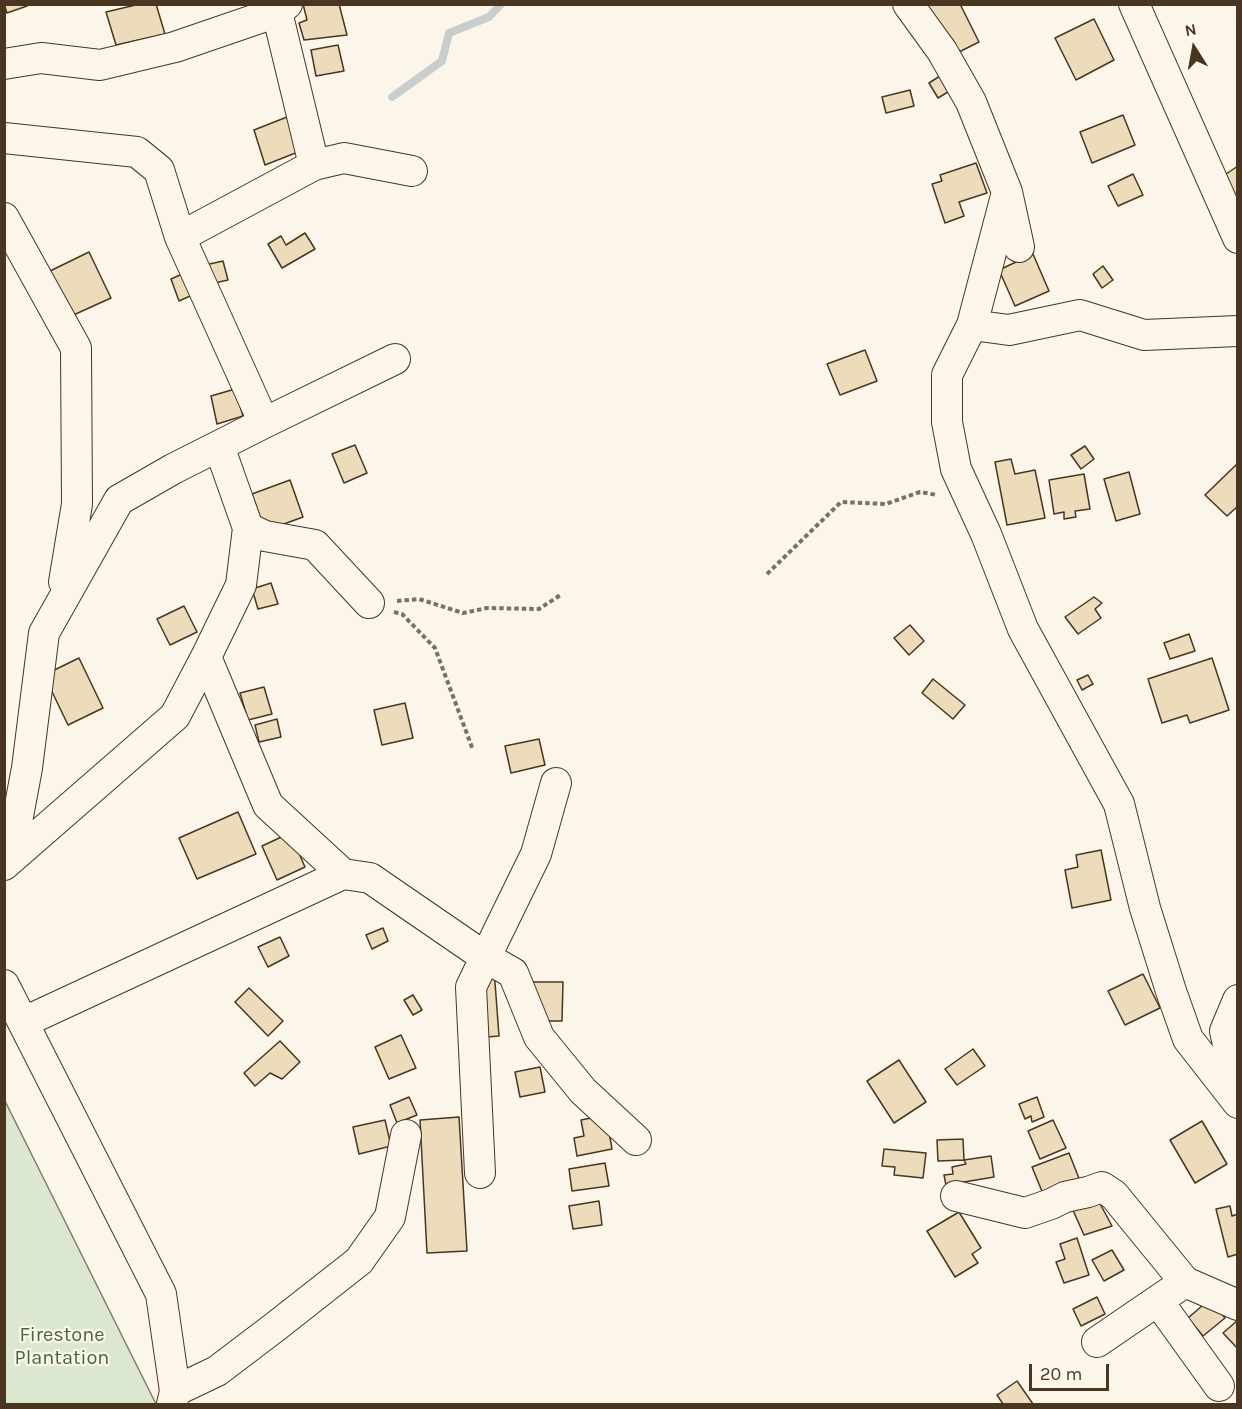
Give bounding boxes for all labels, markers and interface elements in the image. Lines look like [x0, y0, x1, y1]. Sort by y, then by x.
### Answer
north arrow [1164, 18, 1224, 78]
text: N [1183, 19, 1198, 40]
park label: Firestone Plantation [15, 1323, 109, 1370]
scale bar [1032, 1352, 1112, 1390]
text: 20 m [1040, 1363, 1082, 1385]

